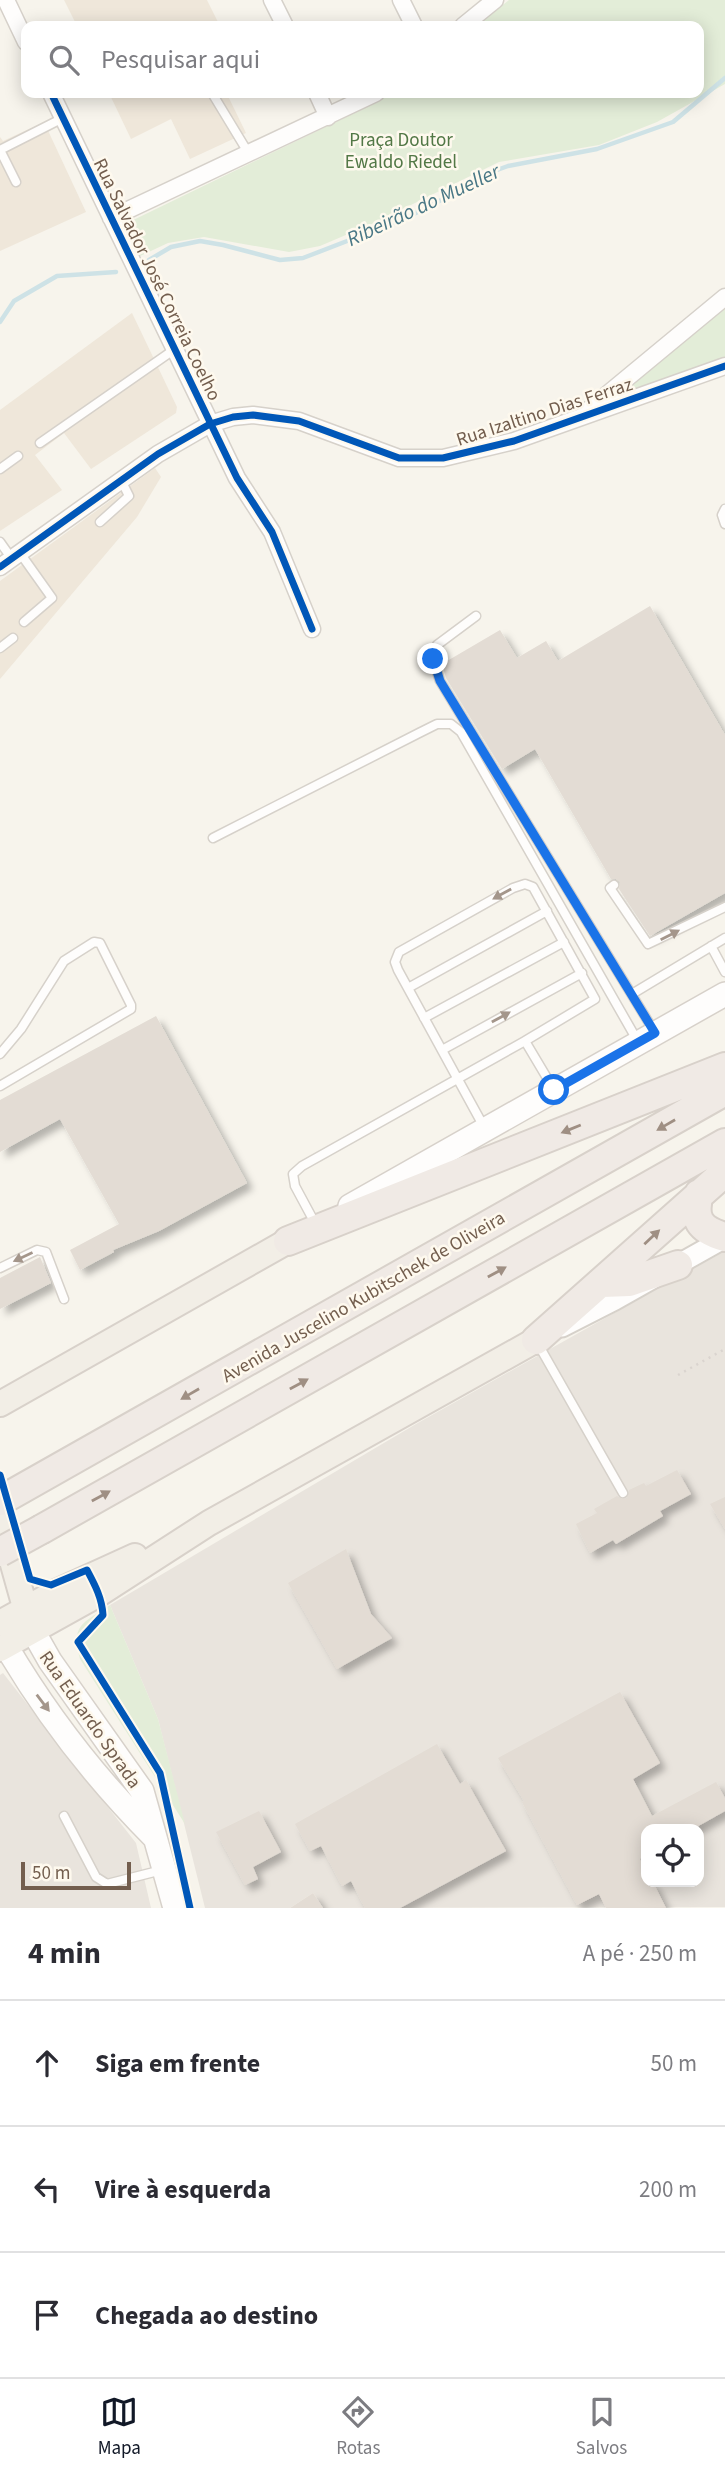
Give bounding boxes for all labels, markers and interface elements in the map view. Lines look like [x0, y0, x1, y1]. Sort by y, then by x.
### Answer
search box [21, 21, 704, 98]
icon: search [45, 41, 83, 79]
text: Pesquisar aqui [101, 41, 260, 78]
park label: Praça Doutor Ewaldo Riedel [345, 127, 457, 176]
street label: Rua Salvador José Correia Coelho [86, 154, 227, 405]
water label: Ribeirão do Mueller [341, 156, 505, 254]
street label: Rua Izaltino Dias Ferraz [453, 371, 636, 454]
route end [417, 643, 448, 674]
one-way arrow [492, 888, 511, 900]
one-way arrow [660, 929, 680, 940]
one-way arrow [492, 1011, 511, 1023]
route start [538, 1074, 569, 1105]
one-way arrow [656, 1119, 675, 1131]
one-way arrow [560, 1123, 581, 1134]
street label: Avenida Juscelino Kubitschek de Oliveira [217, 1205, 510, 1390]
one-way arrow [643, 1230, 660, 1246]
one-way arrow [13, 1251, 33, 1263]
one-way arrow [488, 1266, 507, 1278]
one-way arrow [290, 1378, 309, 1390]
one-way arrow [181, 1388, 200, 1400]
one-way arrow [92, 1490, 111, 1502]
street label: Rua Eduardo Sprada [32, 1646, 147, 1794]
one-way arrow [36, 1694, 50, 1712]
map controls [641, 1824, 704, 1887]
button: locate [641, 1824, 704, 1887]
scale bar [21, 1859, 131, 1891]
text: 50 m [32, 1860, 70, 1887]
text: 4 min [28, 1932, 101, 1975]
text: A pé · 250 m [583, 1937, 697, 1970]
icon: ahead [28, 2044, 66, 2082]
text: Siga em frente [95, 2045, 260, 2082]
text: 50 m [650, 2047, 697, 2080]
icon: left [28, 2170, 66, 2208]
text: Vire à esquerda [95, 2171, 271, 2208]
text: 200 m [639, 2173, 697, 2206]
icon: arrive [28, 2296, 66, 2334]
text: Chegada ao destino [95, 2297, 318, 2334]
tab: Mapa [98, 2393, 141, 2462]
tab: Rotas [336, 2393, 380, 2462]
tab: Salvos [576, 2393, 627, 2462]

